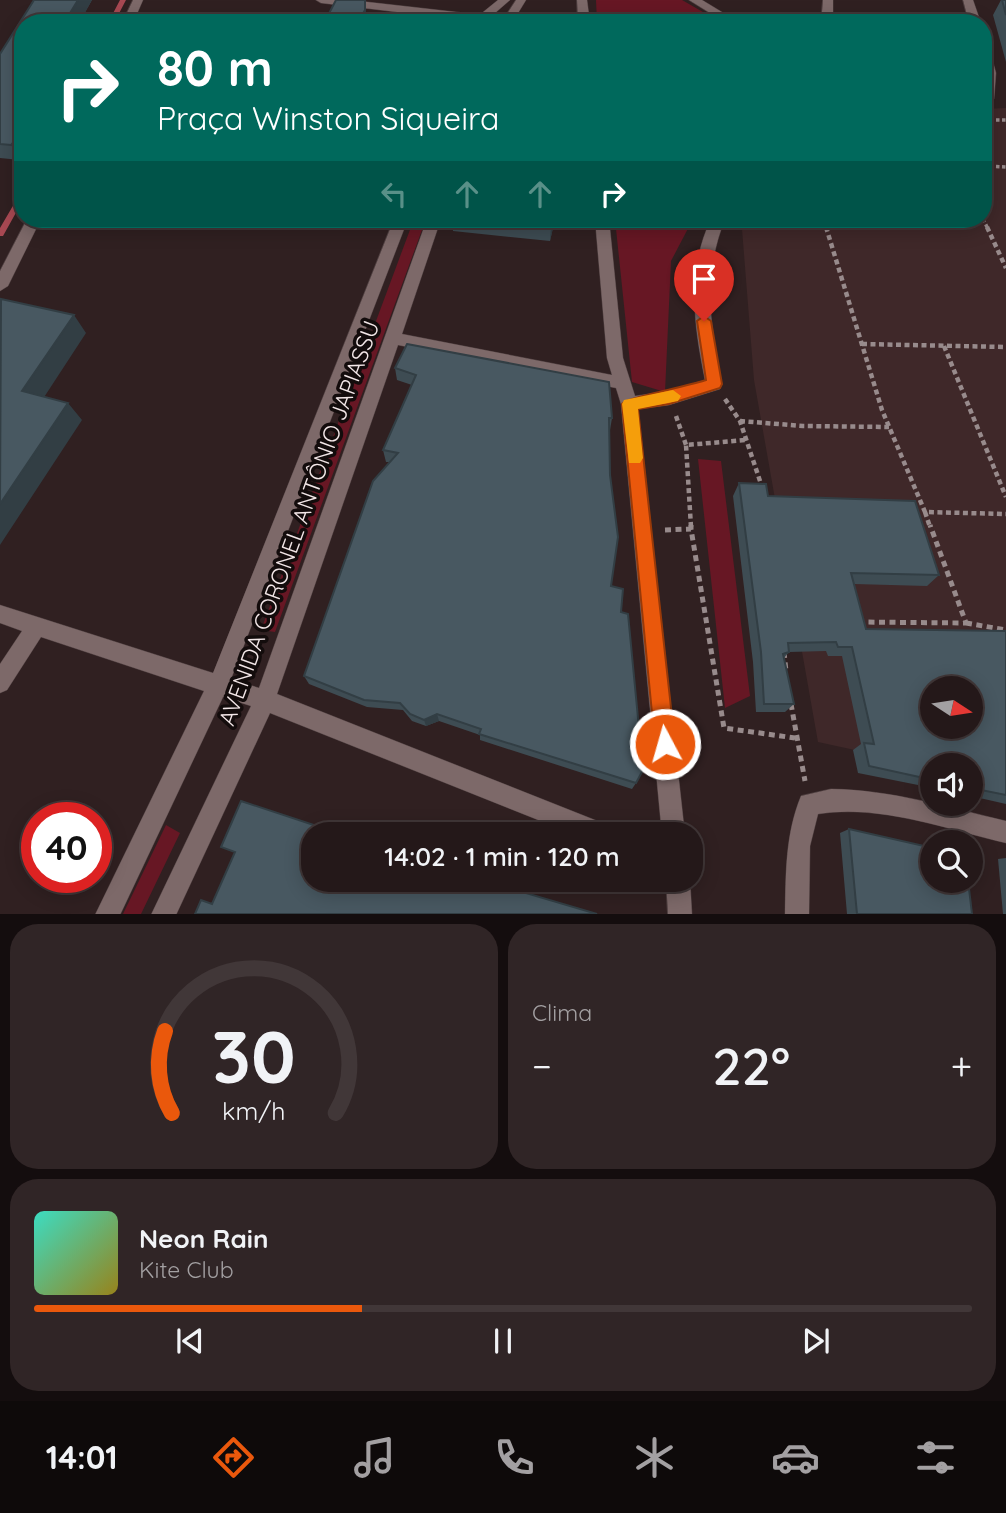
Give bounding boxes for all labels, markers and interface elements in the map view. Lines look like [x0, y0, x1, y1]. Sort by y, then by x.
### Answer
text: 80 m [157, 37, 273, 98]
icon: right [42, 42, 133, 133]
text: Praça Winston Siqueira [157, 98, 499, 138]
icon: left [375, 175, 413, 213]
icon: ahead [448, 175, 486, 213]
icon: ahead [521, 175, 559, 213]
icon: right [594, 175, 632, 213]
pin [674, 249, 734, 321]
icon: arrive [685, 260, 723, 298]
street label: AVENIDA CORONEL ANTÔNIO JAPIASSU [212, 316, 385, 729]
north arrow [920, 676, 984, 738]
map controls [920, 676, 983, 893]
position arrow [628, 707, 702, 781]
button: sound [920, 753, 983, 816]
speed limit sign: 40 [21, 802, 112, 893]
button: search [920, 830, 983, 893]
text: 14:02 · 1 min · 120 m [384, 840, 620, 873]
text: Clima [532, 998, 592, 1027]
text: 30 [212, 1010, 296, 1101]
text: 22° [712, 1033, 790, 1098]
text: − [532, 1042, 552, 1090]
text: + [951, 1042, 972, 1090]
text: km/h [222, 1094, 286, 1125]
text: Neon Rain [139, 1222, 268, 1255]
text: Kite Club [139, 1255, 234, 1284]
icon: previous [171, 1322, 209, 1360]
icon: pause [484, 1322, 522, 1360]
icon: next [797, 1322, 835, 1360]
icon: directions [209, 1433, 258, 1482]
icon: music [350, 1433, 399, 1482]
icon: phone [490, 1433, 539, 1482]
icon: climate [630, 1433, 679, 1482]
icon: car [771, 1433, 820, 1482]
icon: filters [911, 1433, 960, 1482]
text: 14:01 [46, 1437, 118, 1477]

